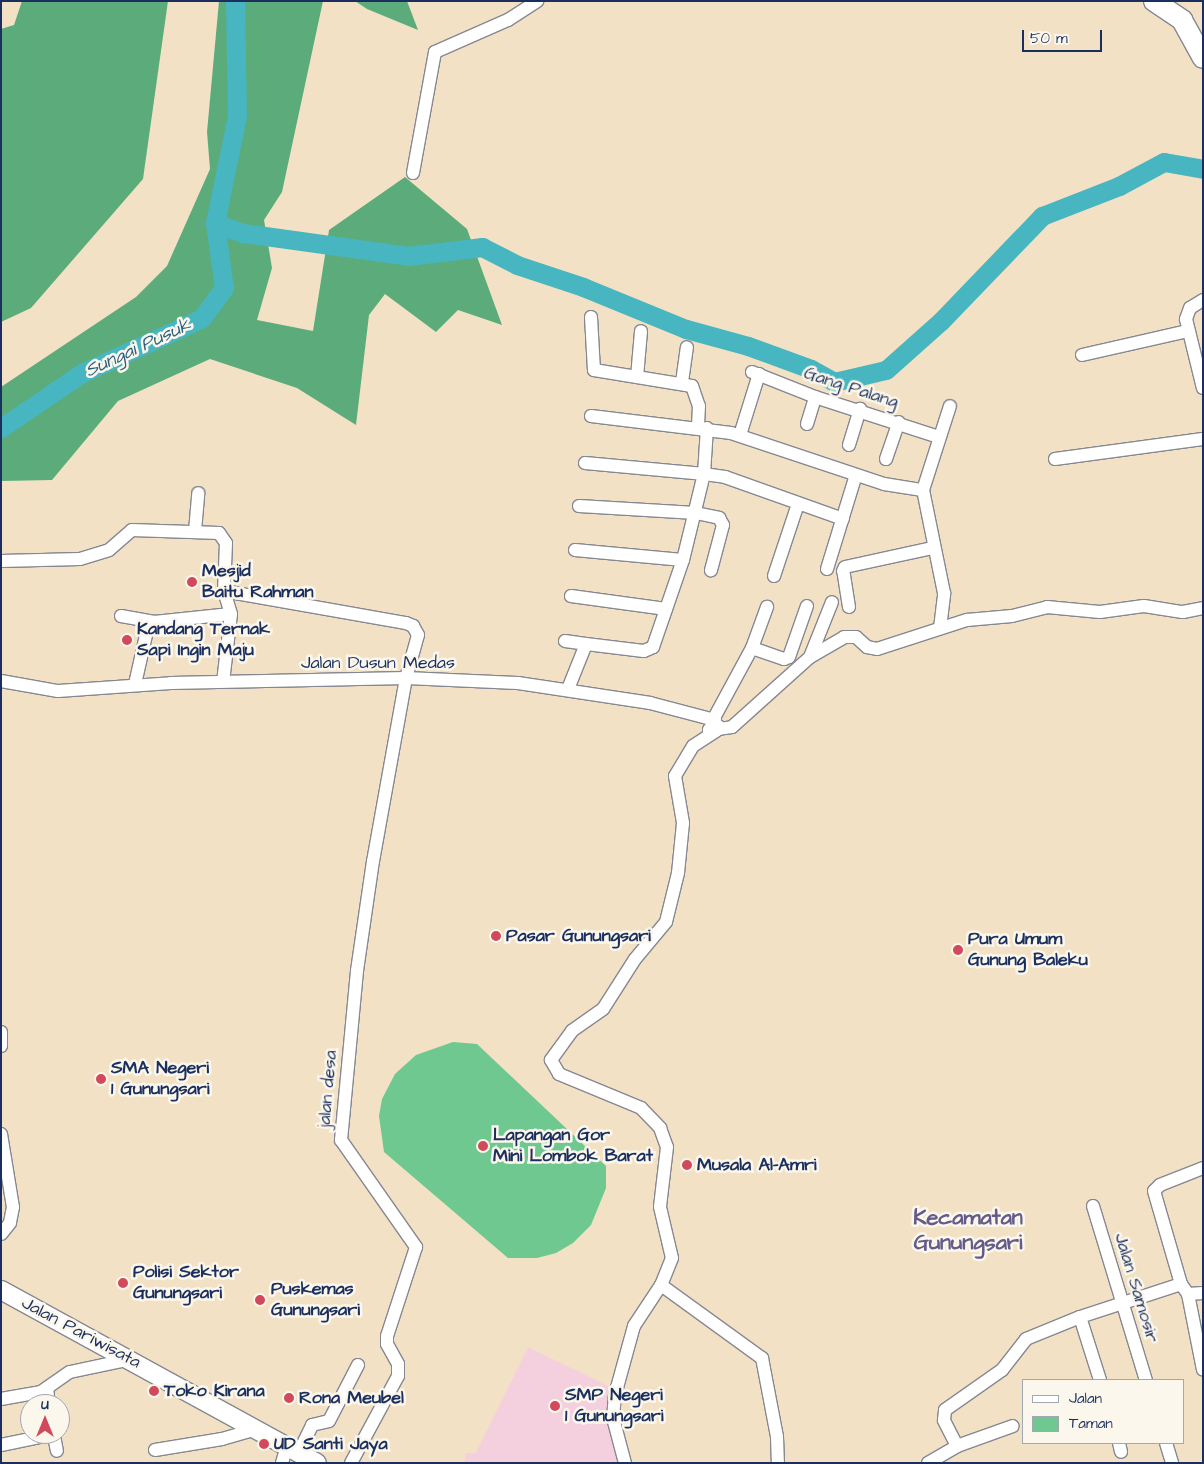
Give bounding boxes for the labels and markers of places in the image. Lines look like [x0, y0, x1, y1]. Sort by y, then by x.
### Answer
place label: Mesjid Baitu Rahman [202, 561, 313, 604]
marker: Mesjid Baitu Rahman [186, 576, 198, 588]
place label: Kandang Ternak Sapi Ingin Maju [137, 619, 270, 662]
marker: Kandang Ternak Sapi Ingin Maju [121, 634, 133, 646]
place label: Pasar Gunungsari [506, 925, 651, 947]
place label: Pura Umum Gunung Baleku [968, 929, 1088, 972]
marker: Pasar Gunungsari [490, 930, 502, 942]
marker: Pura Umum Gunung Baleku [952, 944, 964, 956]
place label: SMA Negeri 1 Gunungsari [111, 1058, 209, 1100]
marker: SMA Negeri 1 Gunungsari [95, 1073, 107, 1085]
place label: Lapangan Gor Mini Lombok Barat [493, 1125, 653, 1168]
marker: Lapangan Gor Mini Lombok Barat [477, 1140, 489, 1152]
place label: Musala Al-Amri [697, 1154, 817, 1176]
marker: Musala Al-Amri [681, 1159, 693, 1171]
place label: Polisi Sektor Gunungsari [133, 1262, 239, 1304]
marker: Polisi Sektor Gunungsari [117, 1277, 129, 1289]
place label: Puskemas Gunungsari [271, 1279, 360, 1322]
marker: Puskemas Gunungsari [253, 1293, 267, 1307]
place label: Toko Kirana [164, 1380, 265, 1402]
marker: Toko Kirana [148, 1385, 160, 1397]
place label: SMP Negeri 1 Gunungsari [565, 1385, 663, 1428]
place label: Rona Meubel [299, 1387, 404, 1409]
marker: Rona Meubel [283, 1392, 295, 1404]
marker: SMP Negeri 1 Gunungsari [549, 1400, 561, 1412]
place label: UD Santi Jaya [274, 1433, 388, 1455]
marker: UD Santi Jaya [258, 1438, 270, 1450]

